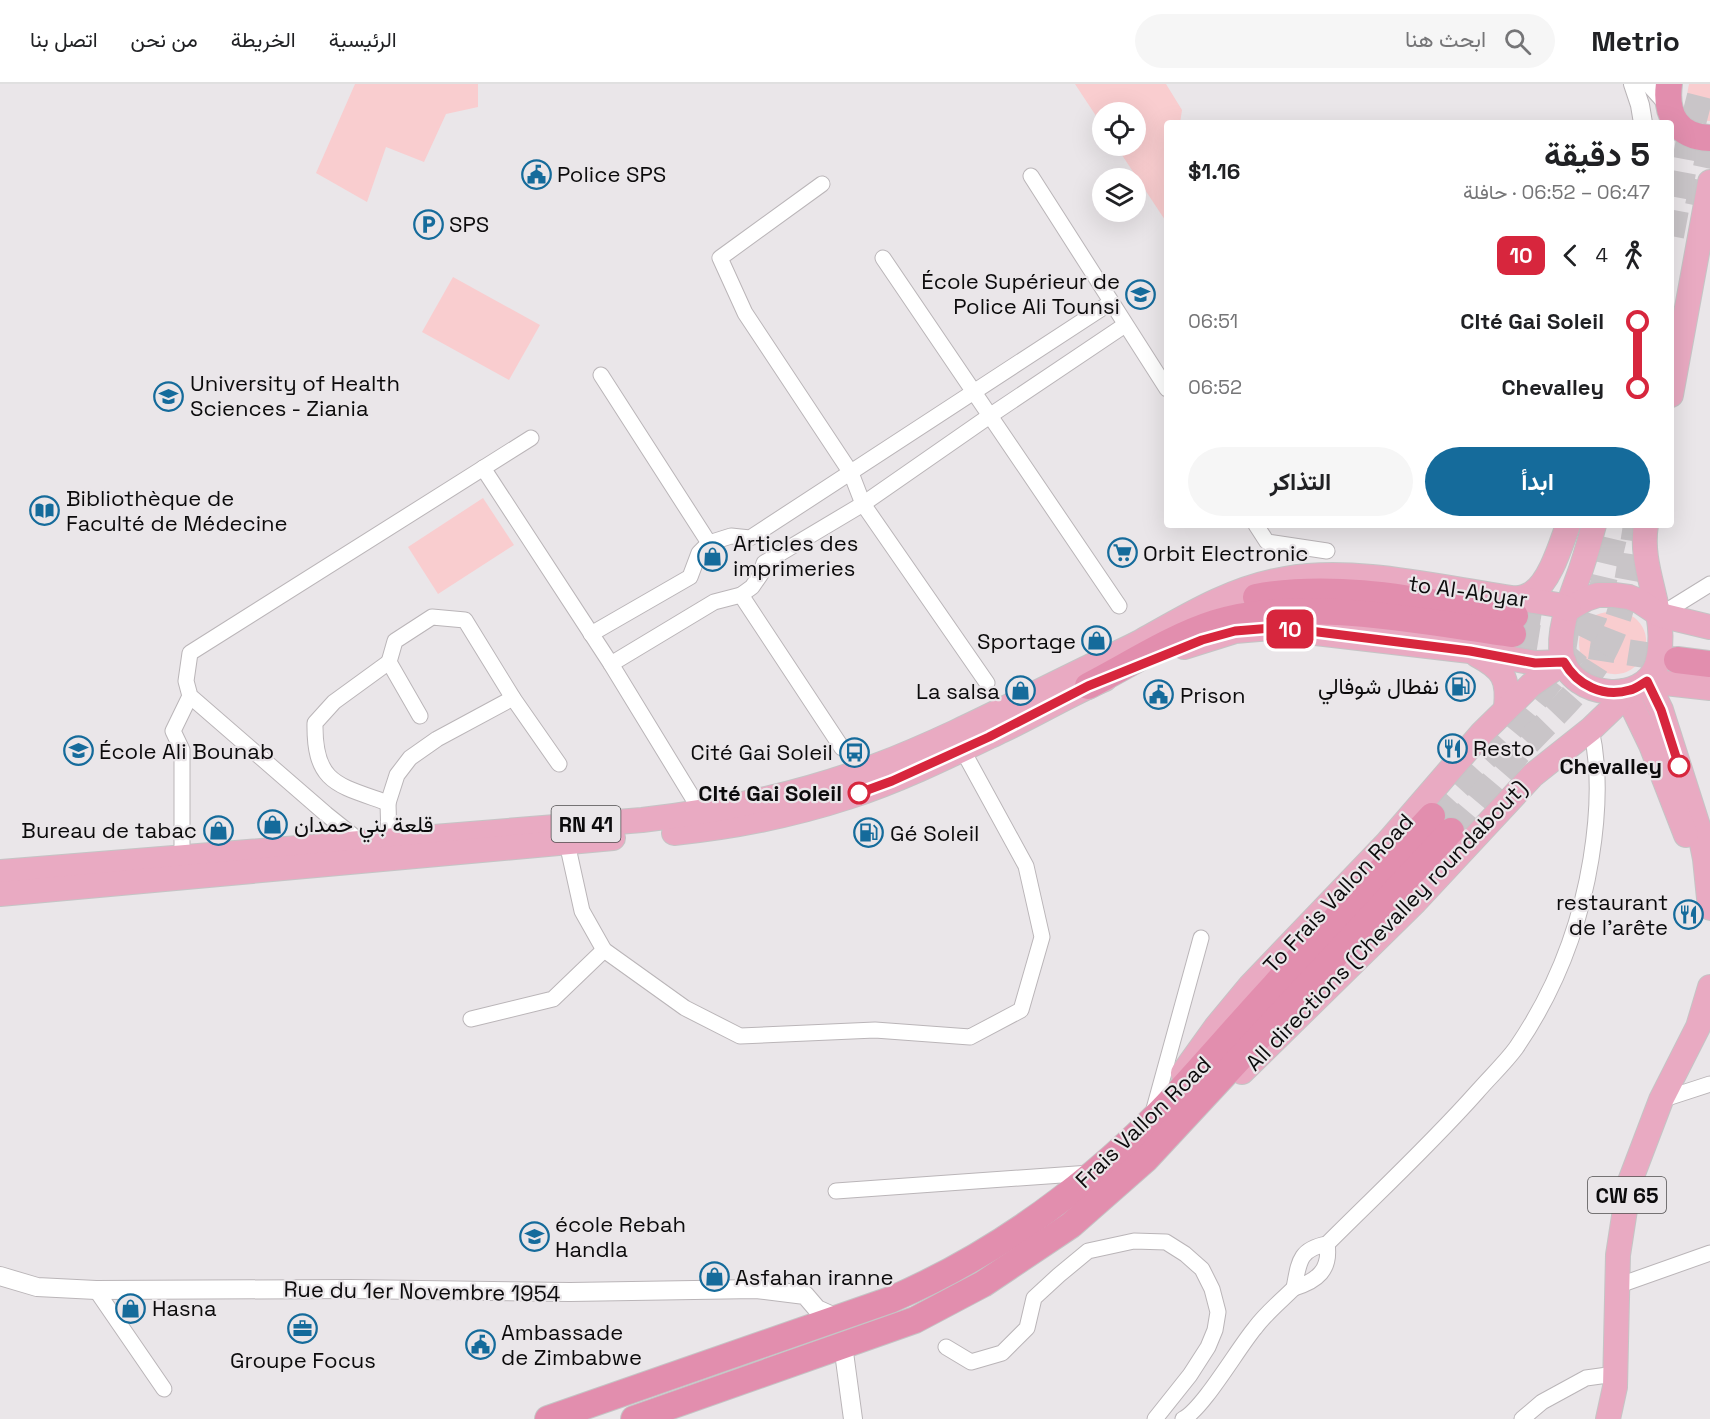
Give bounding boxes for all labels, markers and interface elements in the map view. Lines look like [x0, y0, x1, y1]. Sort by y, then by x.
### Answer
search box [1135, 14, 1555, 68]
text: Metrio [1591, 23, 1680, 59]
text: ابحث هنا [1405, 25, 1486, 53]
icon: search [1501, 25, 1534, 58]
text: اتصل بنا [30, 26, 98, 53]
text: من نحن [131, 26, 198, 53]
text: الخريطة [231, 26, 296, 53]
text: الرئيسية [329, 26, 397, 53]
map controls [1092, 102, 1146, 222]
button: locate [1092, 102, 1146, 156]
text: 5 دقيقة [1544, 134, 1650, 176]
text: $1.16 [1188, 157, 1240, 185]
public building icon: Police SPS [520, 158, 552, 190]
place label: Police SPS [557, 160, 666, 188]
button: layers [1092, 168, 1146, 222]
text: 06:47 – 06:52 · حافلة [1463, 179, 1650, 205]
parking icon: SPS [412, 208, 444, 240]
place label: SPS [449, 210, 489, 238]
icon: back [1554, 239, 1587, 272]
icon: walk [1617, 239, 1650, 272]
text: 10 [1509, 242, 1533, 269]
text: 4 [1596, 242, 1608, 268]
place label: École Supérieur de Police Ali Tounsi [921, 267, 1120, 320]
school or university icon: École Supérieur de Police Ali Tounsi [1125, 278, 1157, 310]
text: CIté Gai Soleil [1460, 307, 1604, 335]
text: 06:51 [1188, 308, 1238, 334]
place label: University of Health Sciences - Ziania [190, 369, 400, 422]
text: Chevalley [1501, 373, 1604, 401]
text: 06:52 [1188, 374, 1242, 400]
school or university icon: University of Health Sciences - Ziania [153, 380, 185, 412]
button: التذاكر [1188, 447, 1413, 516]
button: ابدأ [1425, 447, 1650, 516]
place label: Bibliothèque de Faculté de Médecine [66, 484, 288, 537]
library icon: Bibliothèque de Faculté de Médecine [29, 495, 61, 527]
place label: Articles des imprimeries [733, 529, 858, 582]
supermarket icon: Orbit Electronic [1106, 537, 1138, 569]
place label: Orbit Electronic [1143, 539, 1309, 567]
shop icon: Articles des imprimeries [696, 540, 728, 572]
street label: to Al-Abyar [1407, 569, 1529, 613]
line badge: 10 [1263, 610, 1317, 648]
text: 10 [1278, 616, 1302, 643]
shop icon: Sportage [1081, 625, 1113, 657]
place label: Sportage [977, 627, 1076, 655]
fuel station icon: نفطال شوفالي [1444, 670, 1476, 702]
place label: نفطال شوفالي [1318, 672, 1439, 705]
shop icon: La salsa [1005, 675, 1037, 707]
place label: La salsa [916, 677, 1000, 705]
public building icon: Prison [1143, 679, 1175, 711]
place label: Prison [1180, 681, 1246, 709]
restaurant icon: Resto [1436, 732, 1468, 764]
place label: Resto [1473, 734, 1535, 762]
school or university icon: École Ali Bounab [62, 735, 94, 767]
bus stop icon: Cité Gai Soleil [838, 736, 870, 768]
place label: École Ali Bounab [99, 737, 274, 765]
place label: Cité Gai Soleil [691, 738, 833, 766]
place label: Chevalley [1559, 752, 1662, 780]
marker: Chevalley [1668, 755, 1690, 777]
street label: All directions (Chevalley roundabout) [1239, 774, 1533, 1076]
place label: CIté Gai Soleil [698, 779, 842, 807]
marker: CIté Gai Soleil [848, 782, 870, 804]
road number: RN 41 [552, 806, 620, 842]
street label: To Frais Vallon Road [1257, 807, 1419, 979]
shop icon: قلعة بني حمدان [257, 808, 289, 840]
place label: قلعة بني حمدان [294, 810, 434, 843]
shop icon: Bureau de tabac [202, 814, 234, 846]
place label: Bureau de tabac [21, 816, 197, 844]
fuel station icon: Gé Soleil [853, 817, 885, 849]
place label: Gé Soleil [890, 819, 979, 847]
place label: restaurant de l'arête [1556, 888, 1668, 941]
restaurant icon: restaurant de l'arête [1673, 899, 1705, 931]
street label: Frais Vallon Road [1069, 1050, 1217, 1194]
road number: CW 65 [1588, 1177, 1666, 1213]
place label: école Rebah Handla [555, 1210, 686, 1263]
school or university icon: école Rebah Handla [518, 1221, 550, 1253]
shop icon: Asfahan iranne [698, 1261, 730, 1293]
place label: Asfahan iranne [735, 1263, 894, 1291]
street label: Rue du 1er Novembre 1954 [283, 1275, 561, 1307]
shop icon: Hasna [115, 1292, 147, 1324]
place label: Hasna [152, 1294, 217, 1322]
office icon: Groupe Focus [287, 1312, 319, 1344]
place label: Ambassade de Zimbabwe [501, 1318, 642, 1371]
public building icon: Ambassade de Zimbabwe [464, 1329, 496, 1361]
place label: Groupe Focus [230, 1346, 376, 1374]

